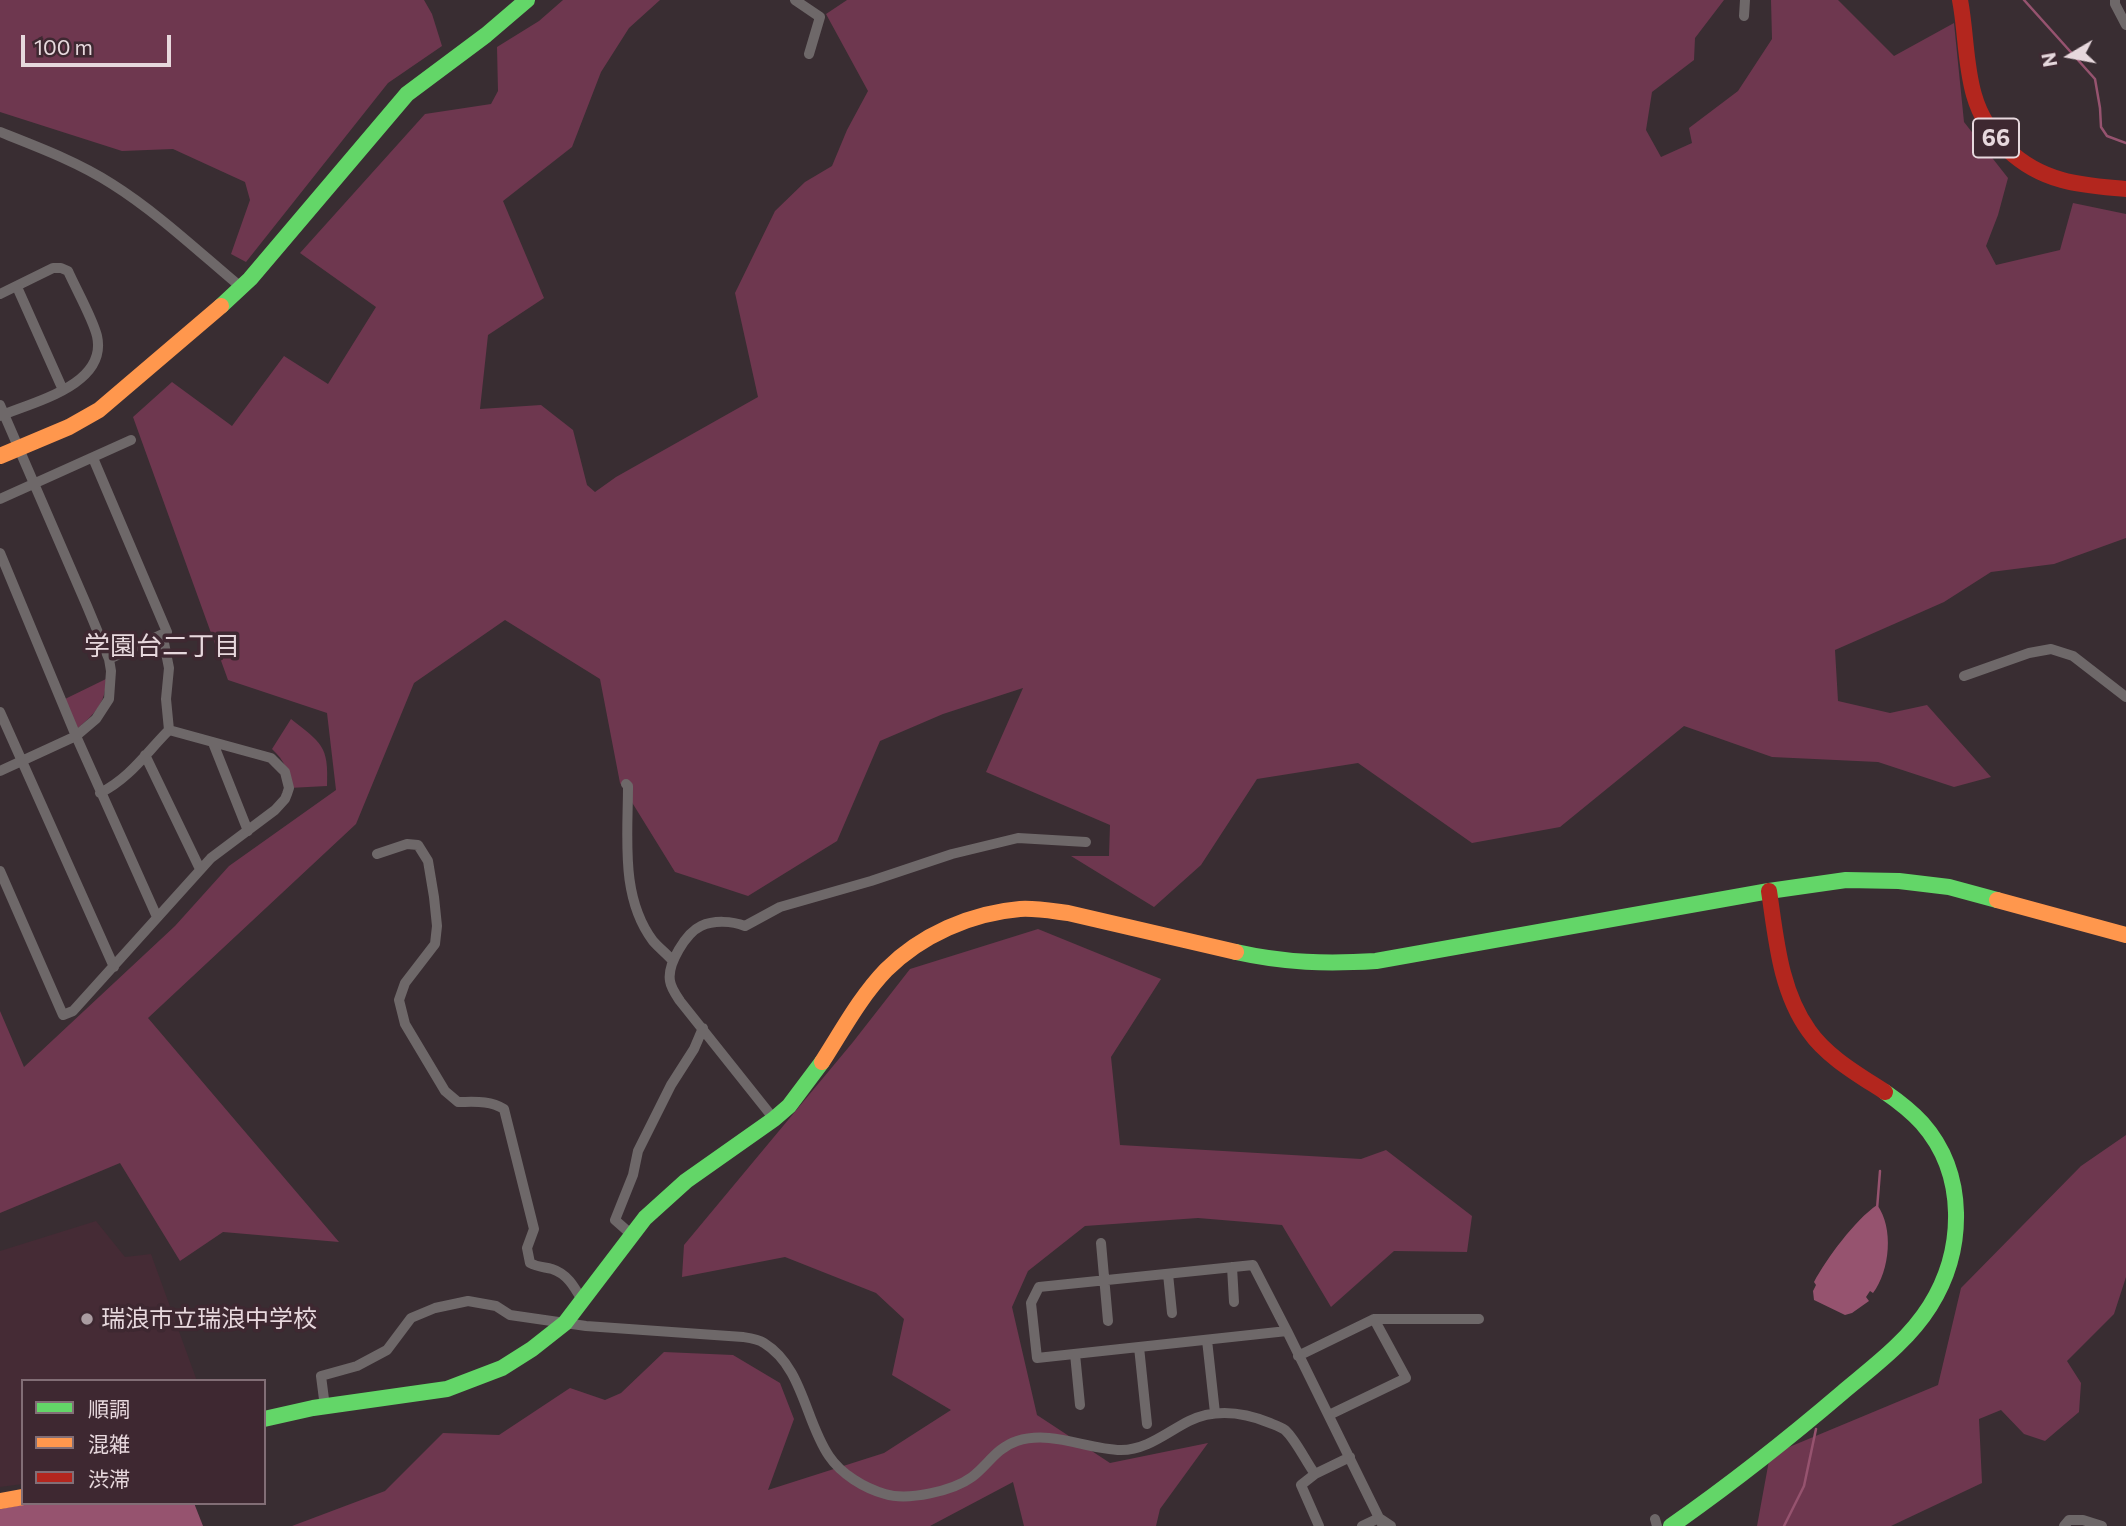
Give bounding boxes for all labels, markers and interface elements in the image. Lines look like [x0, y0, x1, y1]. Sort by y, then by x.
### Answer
scale bar [24, 21, 175, 65]
north arrow [2035, 21, 2105, 91]
text: 100 m [34, 34, 93, 59]
text: N [2036, 51, 2061, 69]
road number: 66 [1973, 119, 2019, 158]
district label: 学園台二丁目 [84, 630, 240, 662]
place label: 瑞浪市立瑞浪中学校 [101, 1305, 317, 1333]
marker: 瑞浪市立瑞浪中学校 [79, 1311, 95, 1327]
legend [21, 1379, 266, 1505]
text: 順調 [88, 1396, 130, 1421]
text: 混雑 [88, 1431, 130, 1456]
text: 渋滞 [88, 1466, 130, 1491]

